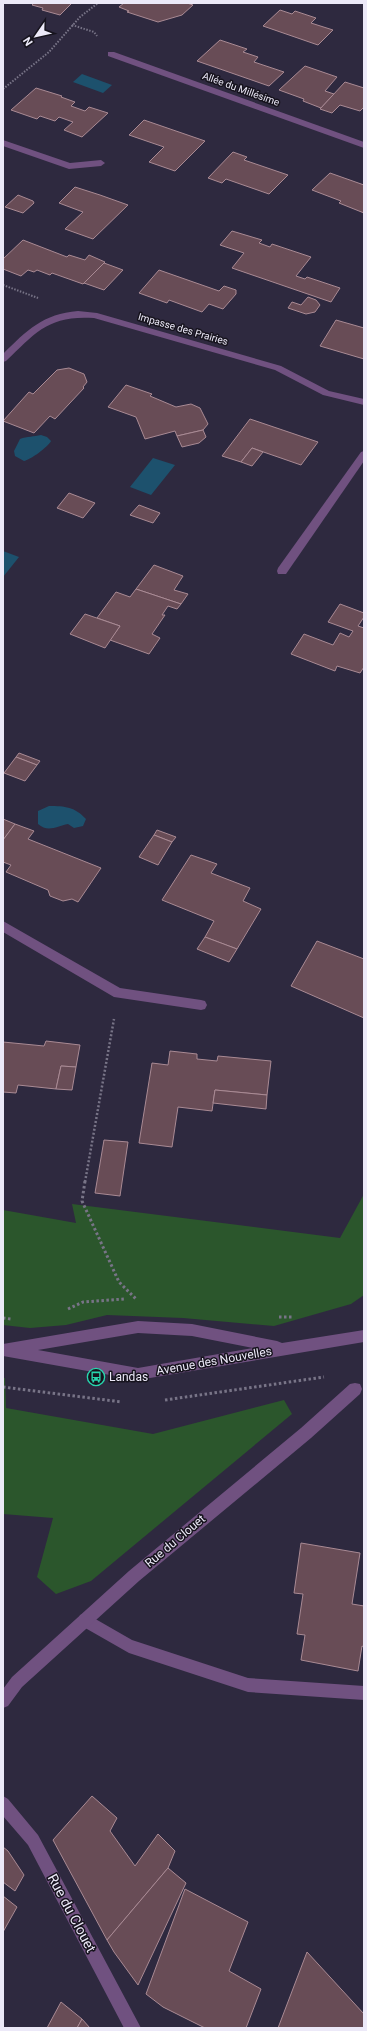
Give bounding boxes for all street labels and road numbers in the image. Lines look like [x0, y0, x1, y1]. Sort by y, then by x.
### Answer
street label: Allée du Millésime [201, 70, 281, 108]
street label: Impasse des Prairies [137, 311, 229, 347]
street label: Avenue des Nouvelles [155, 1344, 273, 1378]
street label: Rue du Clouet [142, 1512, 208, 1570]
street label: Rue du Clouet [45, 1871, 100, 1955]

